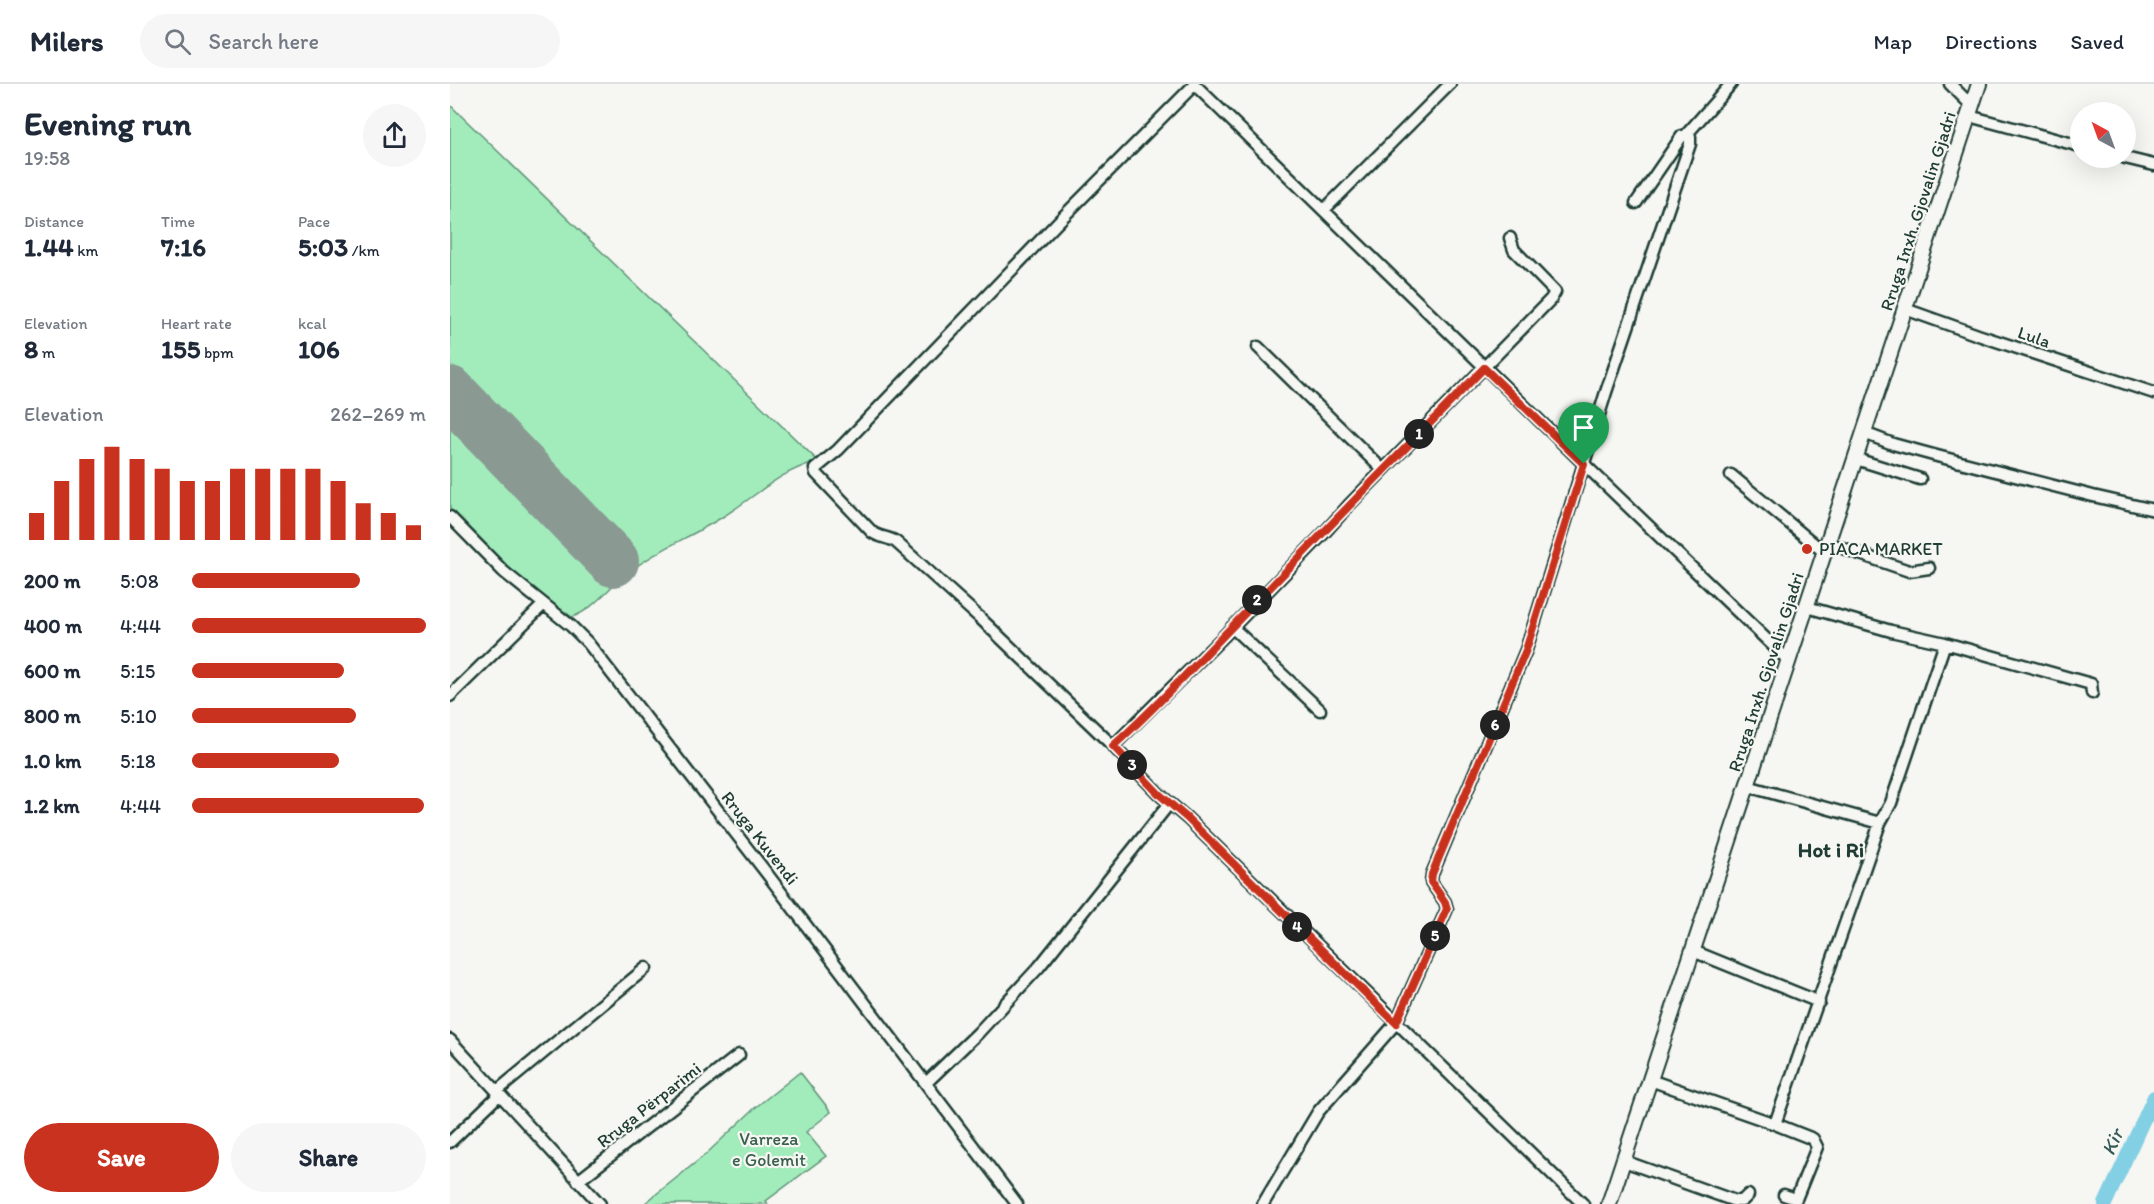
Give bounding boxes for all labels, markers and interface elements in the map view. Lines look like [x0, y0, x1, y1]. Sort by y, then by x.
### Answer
search box [140, 14, 560, 68]
text: Milers [30, 24, 104, 58]
icon: search [161, 25, 194, 58]
text: Search here [209, 28, 319, 55]
text: Map [1874, 29, 1912, 54]
text: Directions [1945, 29, 2037, 54]
text: Saved [2070, 29, 2124, 54]
north arrow [2070, 102, 2136, 168]
map controls [2070, 102, 2136, 168]
text: Evening run [24, 104, 191, 143]
button: share [363, 104, 426, 167]
street label: Rruga Inxh. Gjovalin Gjadri [1875, 109, 1961, 313]
text: 19:58 [24, 146, 70, 170]
text: Distance [24, 212, 84, 231]
text: Time [161, 212, 195, 231]
text: Pace [298, 212, 330, 231]
text: 1.44 [24, 231, 74, 263]
text: 7:16 [161, 231, 206, 263]
text: 5:03 [298, 231, 348, 263]
text: km [74, 241, 98, 260]
text: /km [348, 241, 380, 260]
text: Elevation [24, 314, 88, 333]
text: Heart rate [161, 314, 232, 333]
text: kcal [298, 314, 326, 333]
street label: Lula [2015, 321, 2053, 353]
text: 8 [24, 333, 38, 365]
text: 155 [161, 333, 200, 365]
text: 106 [298, 333, 340, 365]
text: m [38, 343, 55, 362]
text: bpm [200, 343, 234, 362]
text: Elevation [24, 402, 103, 426]
text: 262–269 m [330, 402, 426, 426]
pin [1558, 402, 1609, 464]
icon: arrive [1567, 411, 1600, 444]
pin: 1 [1404, 419, 1434, 449]
text: 1 [1415, 424, 1423, 443]
place label: PIACA MARKET [1819, 538, 1943, 560]
marker: PIACA MARKET [1800, 542, 1814, 556]
text: 200 m [24, 569, 80, 593]
text: 5:08 [120, 569, 159, 593]
street label: Rruga Inxh. Gjovalin Gjadri [1723, 570, 1809, 774]
pin: 2 [1242, 585, 1272, 615]
text: 2 [1253, 590, 1261, 609]
text: 400 m [24, 614, 82, 638]
text: 4:44 [120, 614, 161, 638]
text: 600 m [24, 659, 81, 683]
text: 5:15 [120, 659, 155, 683]
text: 800 m [24, 704, 81, 728]
text: 5:10 [120, 704, 157, 728]
pin: 6 [1480, 710, 1510, 740]
text: 6 [1491, 715, 1499, 734]
text: 1.0 km [24, 749, 81, 773]
text: 5:18 [120, 749, 156, 773]
pin: 3 [1117, 750, 1147, 780]
text: 3 [1128, 755, 1136, 774]
street label: Rruga Kuvendi [717, 787, 803, 889]
text: 1.2 km [24, 794, 80, 818]
text: 4:44 [120, 794, 161, 818]
district label: Hot i Ri [1798, 837, 1864, 862]
pin: 4 [1282, 912, 1312, 942]
text: 4 [1292, 917, 1302, 936]
pin: 5 [1420, 921, 1450, 951]
text: 5 [1431, 926, 1439, 945]
street label: Rruga Përparimi [593, 1058, 705, 1152]
button: Save [24, 1123, 219, 1192]
button: Share [231, 1123, 426, 1192]
water label: Kir [2096, 1123, 2129, 1159]
park label: Varreza e Golemit [732, 1128, 806, 1171]

